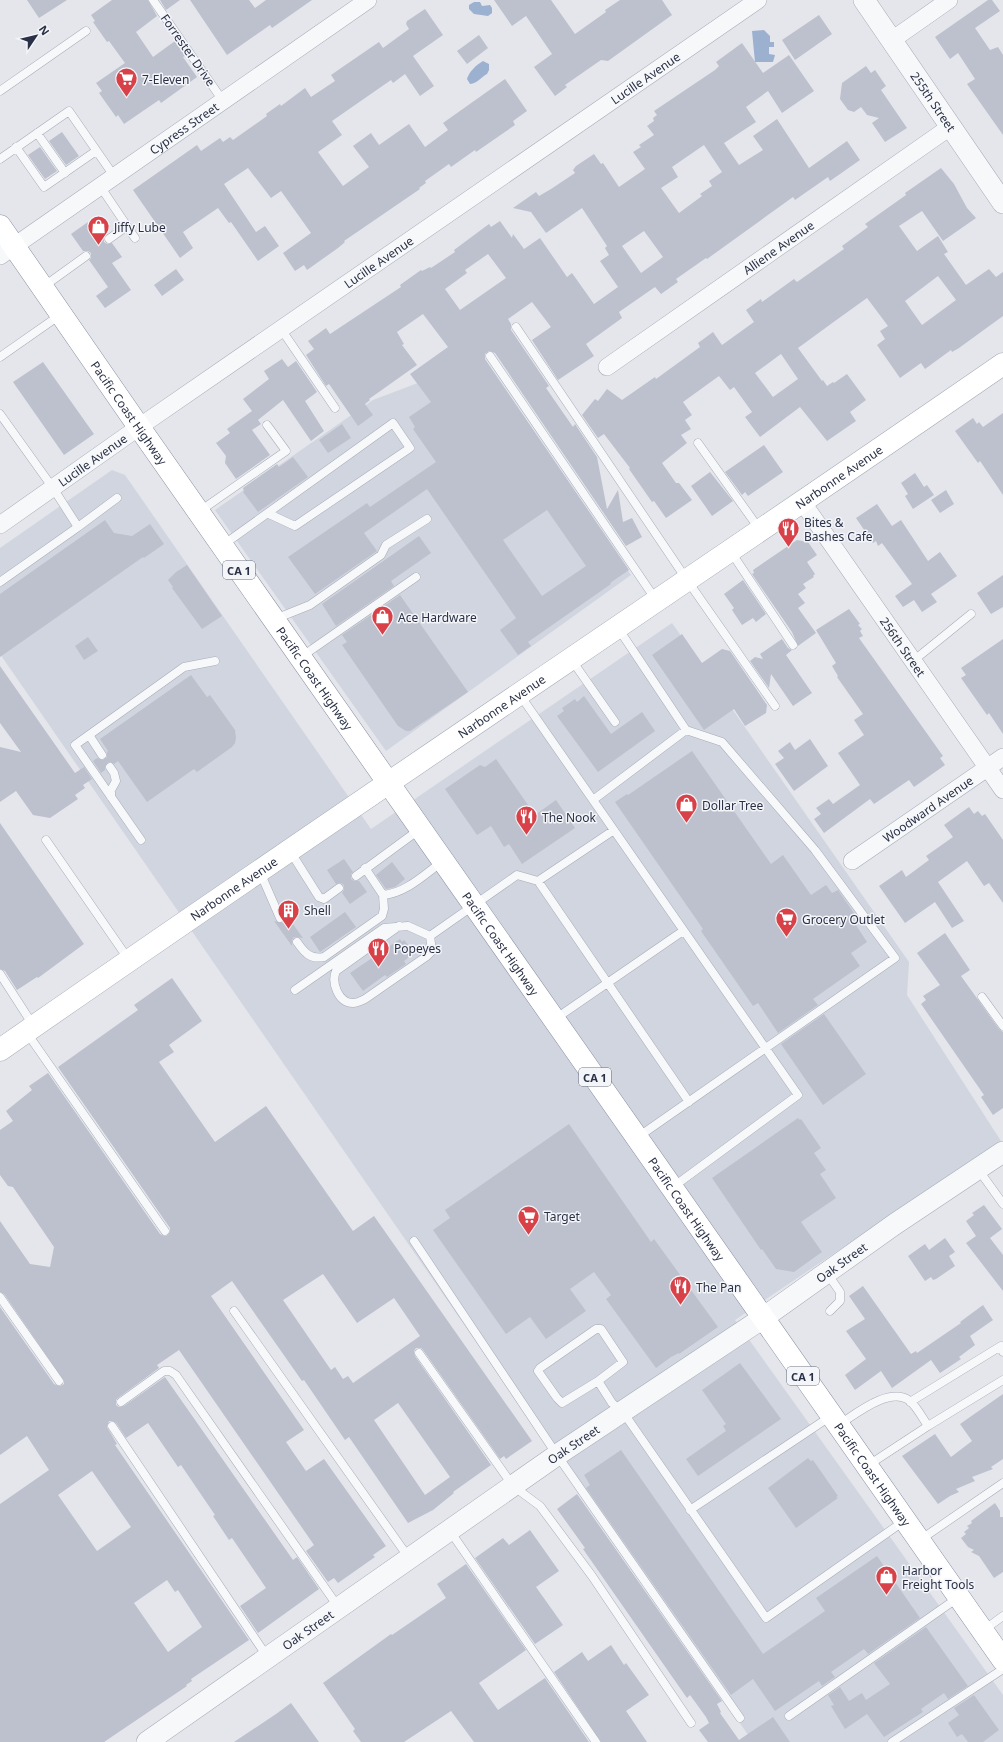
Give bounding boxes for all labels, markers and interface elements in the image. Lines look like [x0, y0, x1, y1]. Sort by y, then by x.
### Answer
street label: Forrester Drive [157, 11, 219, 90]
north arrow [16, 16, 56, 56]
text: N [36, 22, 53, 38]
street label: Lucille Avenue [607, 48, 683, 108]
supermarket icon: 7-Eleven [113, 66, 139, 99]
street label: 255th Street [907, 68, 960, 135]
place label: 7-Eleven [142, 71, 189, 88]
street label: Cypress Street [146, 98, 222, 158]
shop icon: Jiffy Lube [85, 214, 111, 247]
street label: Alliene Avenue [739, 216, 817, 278]
place label: Jiffy Lube [113, 219, 166, 236]
street label: Lucille Avenue [340, 232, 417, 292]
street label: Pacific Coast Highway [87, 357, 172, 469]
street label: Lucille Avenue [54, 430, 130, 490]
street label: Narbonne Avenue [792, 441, 886, 513]
place label: Bites & Bashes Cafe [804, 514, 873, 545]
restaurant icon: Bites & Bashes Cafe [776, 516, 802, 549]
road number: CA 1 [223, 561, 255, 579]
shop icon: Ace Hardware [370, 604, 396, 637]
place label: Ace Hardware [398, 609, 477, 626]
street label: 256th Street [876, 613, 930, 680]
street label: Pacific Coast Highway [273, 623, 358, 734]
street label: Narbonne Avenue [454, 670, 549, 742]
street label: Woodward Avenue [879, 772, 977, 846]
shop icon: Dollar Tree [674, 792, 700, 825]
place label: Dollar Tree [702, 797, 764, 814]
restaurant icon: The Nook [513, 804, 539, 837]
place label: The Nook [542, 809, 597, 826]
street label: Narbonne Avenue [187, 852, 281, 924]
street label: Pacific Coast Highway [459, 888, 544, 999]
building icon: Shell [276, 897, 302, 930]
place label: Shell [304, 902, 331, 919]
supermarket icon: Grocery Outlet [773, 906, 799, 939]
place label: Grocery Outlet [802, 911, 885, 928]
restaurant icon: Popeyes [365, 935, 391, 968]
place label: Popeyes [394, 940, 441, 957]
road number: CA 1 [579, 1068, 611, 1086]
street label: Pacific Coast Highway [645, 1154, 730, 1265]
supermarket icon: Target [516, 1203, 542, 1236]
place label: Target [544, 1208, 580, 1225]
street label: Oak Street [812, 1238, 871, 1286]
restaurant icon: The Pan [667, 1274, 693, 1307]
place label: The Pan [696, 1279, 741, 1296]
road number: CA 1 [787, 1367, 819, 1385]
street label: Pacific Coast Highway [831, 1419, 915, 1530]
street label: Oak Street [544, 1420, 603, 1468]
place label: Harbor Freight Tools [902, 1562, 975, 1593]
shop icon: Harbor Freight Tools [874, 1564, 900, 1597]
street label: Oak Street [278, 1605, 337, 1654]

